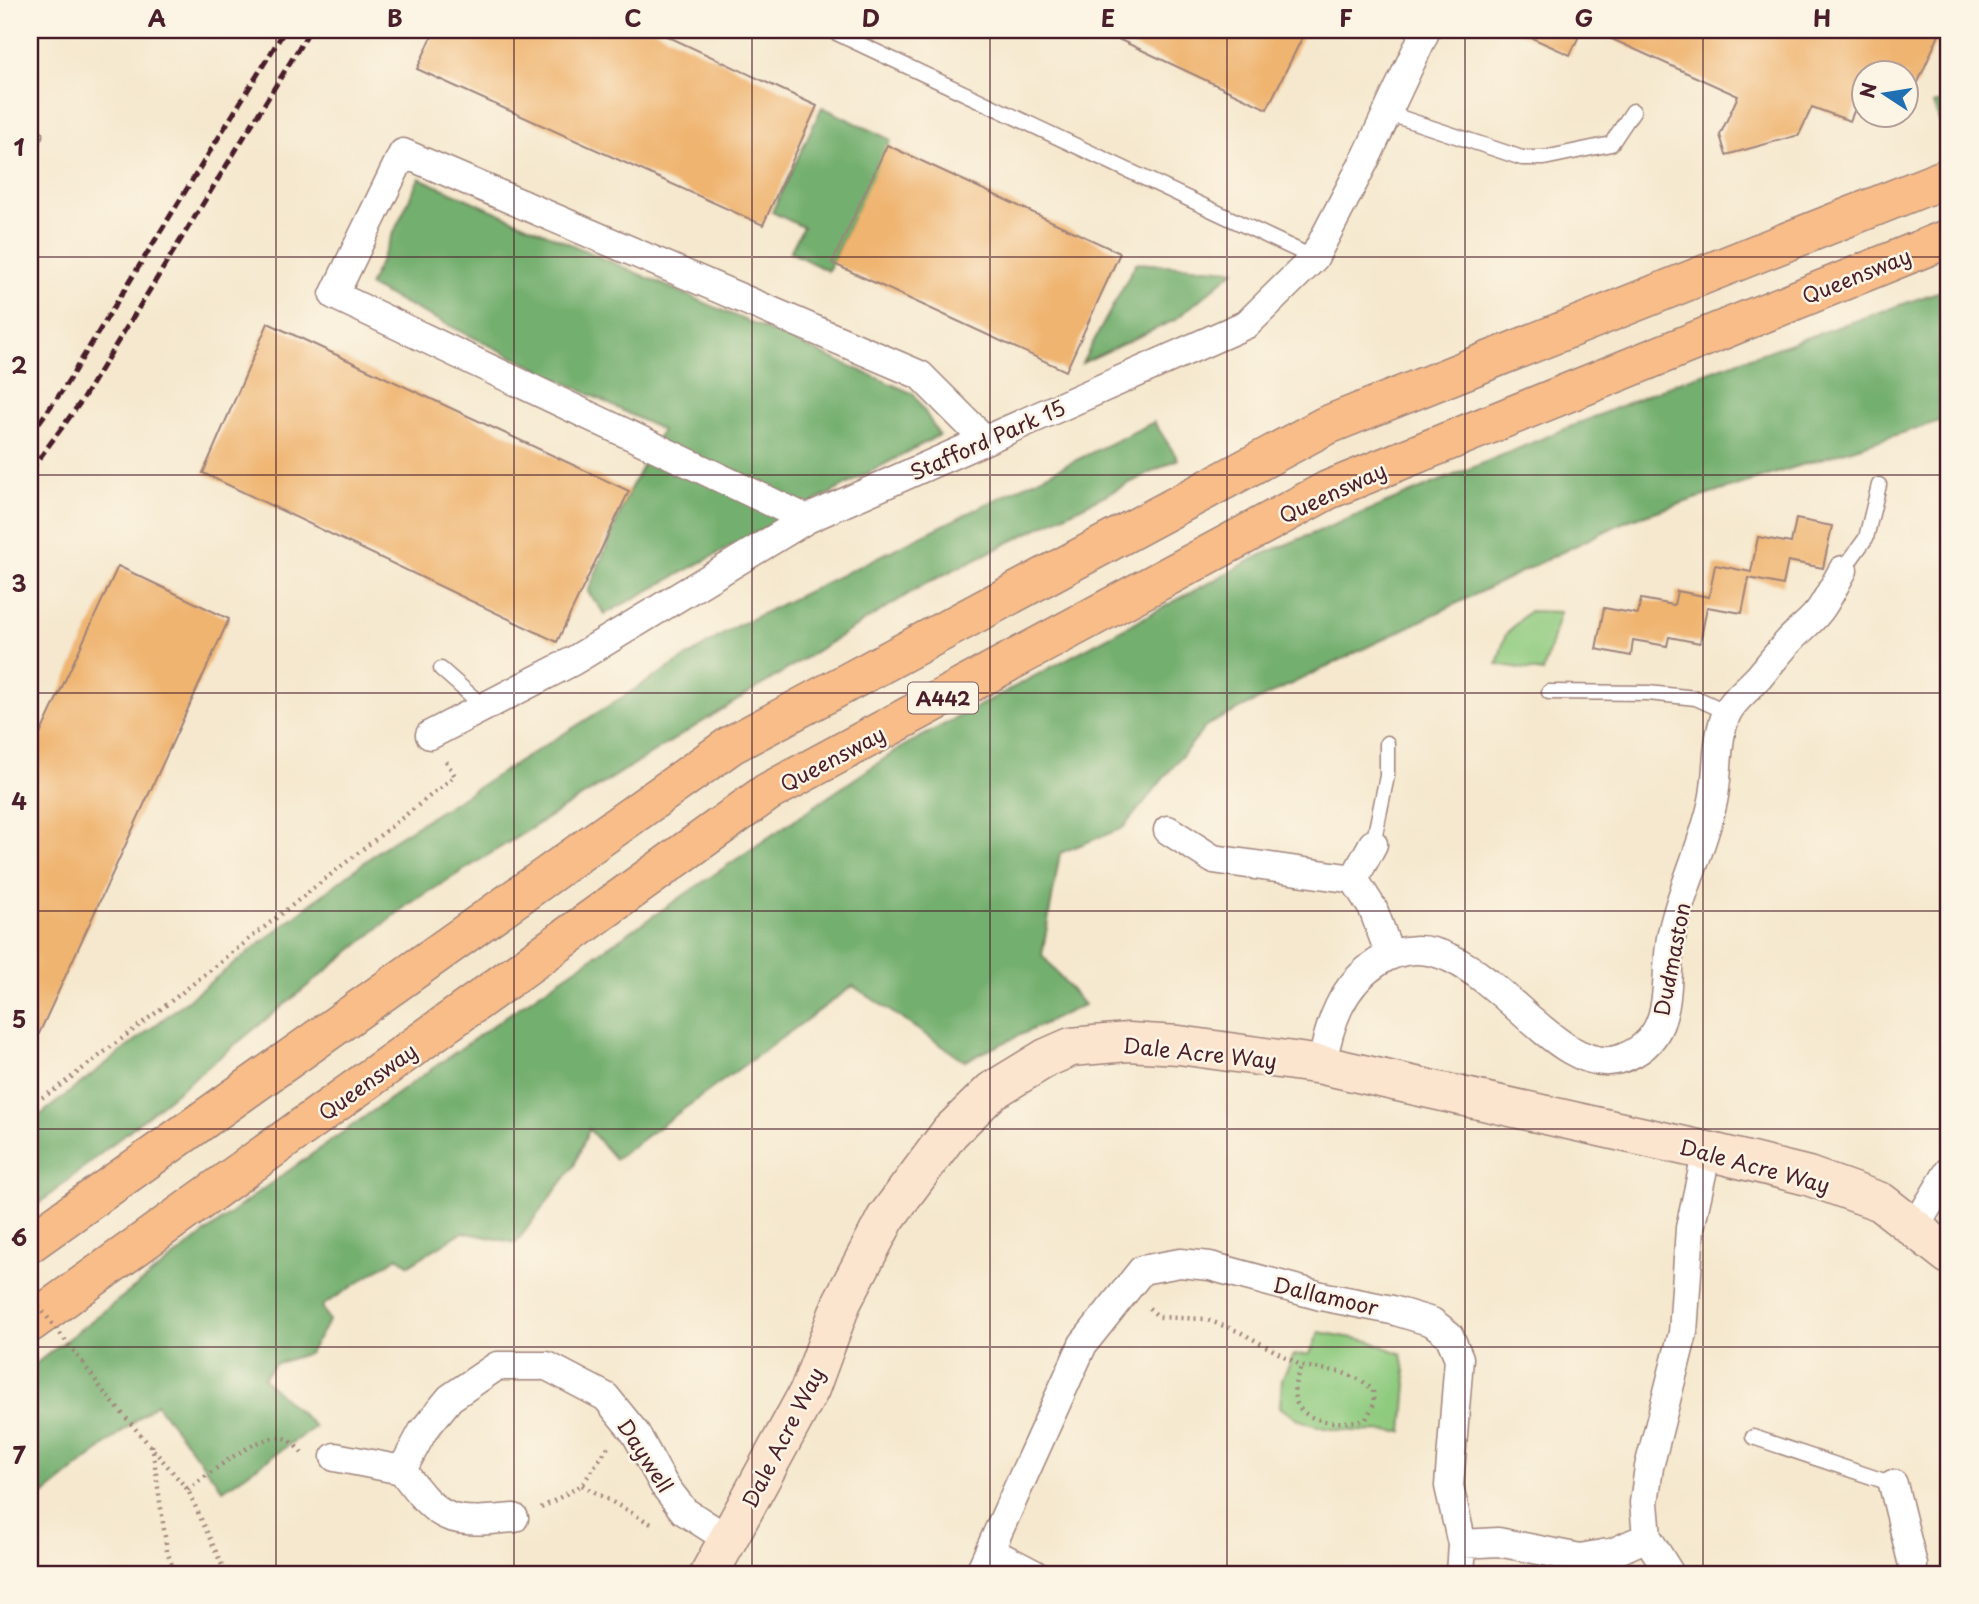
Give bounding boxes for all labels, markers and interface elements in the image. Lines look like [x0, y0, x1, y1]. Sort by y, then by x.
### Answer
text: A [148, 0, 166, 35]
text: B [387, 0, 403, 35]
text: C [624, 0, 642, 35]
text: D [862, 0, 880, 35]
text: E [1101, 0, 1115, 35]
text: F [1339, 0, 1353, 35]
text: G [1575, 0, 1593, 35]
text: H [1813, 0, 1831, 35]
north arrow [1850, 60, 1920, 130]
text: N [1852, 80, 1883, 101]
text: 1 [14, 129, 25, 164]
street label: Queensway [1797, 239, 1915, 311]
text: 2 [11, 347, 27, 382]
street label: Stafford Park 15 [904, 390, 1070, 488]
street label: Queensway [1273, 453, 1391, 531]
text: 3 [11, 565, 27, 600]
road number: A442 [908, 682, 978, 713]
street label: Queensway [774, 717, 890, 799]
text: 4 [11, 783, 27, 818]
street label: Dudmaston [1644, 900, 1698, 1018]
text: 5 [12, 1001, 26, 1036]
street label: Dale Acre Way [1122, 1028, 1278, 1076]
street label: Queensway [311, 1034, 423, 1128]
street label: Dale Acre Way [1676, 1130, 1834, 1200]
text: 6 [11, 1219, 27, 1254]
street label: Dallamoor [1270, 1267, 1382, 1323]
street label: Dale Acre Way [733, 1361, 831, 1513]
street label: Daywell [610, 1412, 682, 1498]
text: 7 [12, 1437, 26, 1472]

